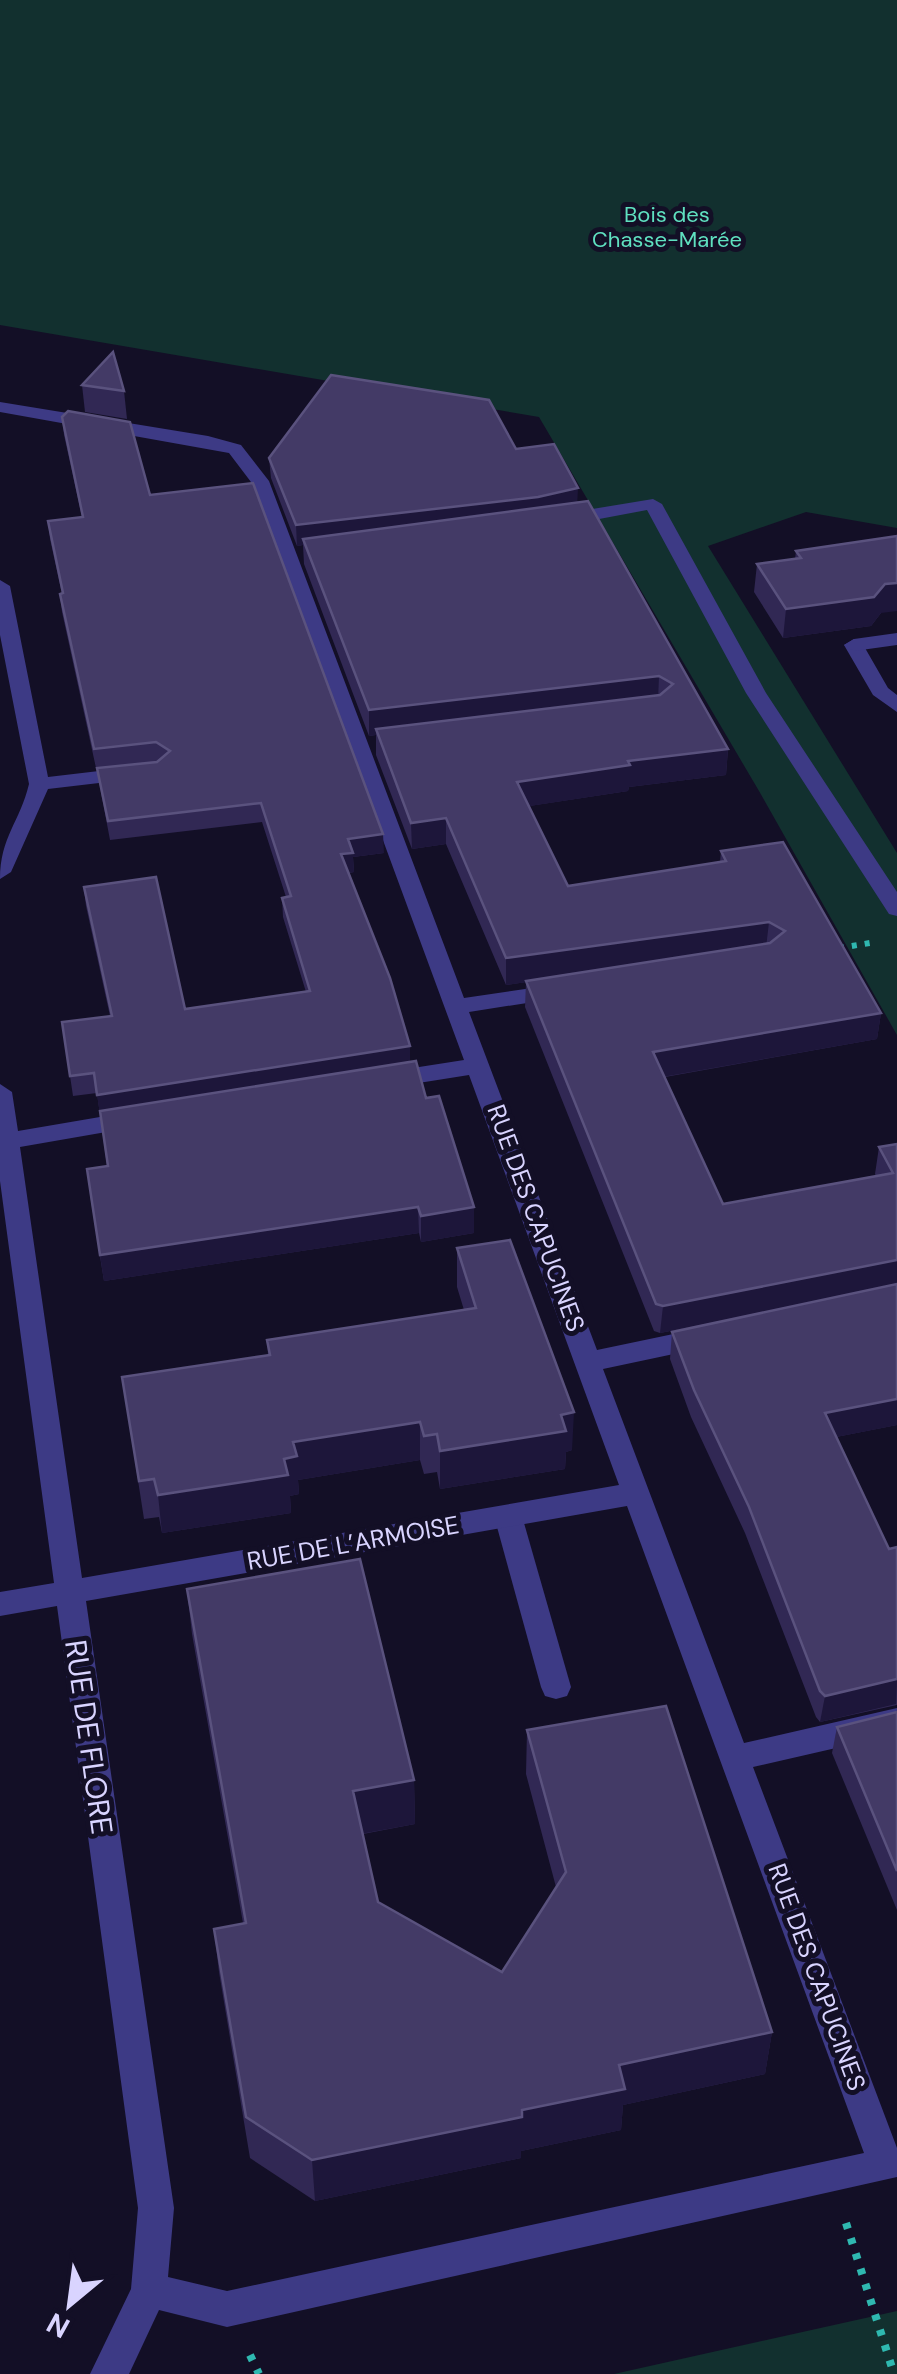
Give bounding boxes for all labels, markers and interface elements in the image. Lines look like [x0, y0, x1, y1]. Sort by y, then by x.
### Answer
park label: Bois des Chasse-Marée [592, 200, 742, 254]
street label: RUE DES CAPUCINES [480, 1100, 592, 1336]
street label: RUE DE L’ARMOISE [244, 1508, 462, 1578]
street label: RUE DE FLORE [56, 1637, 122, 1837]
street label: RUE DES CAPUCINES [761, 1859, 873, 2095]
north arrow [20, 2254, 120, 2354]
text: N [40, 2304, 76, 2347]

